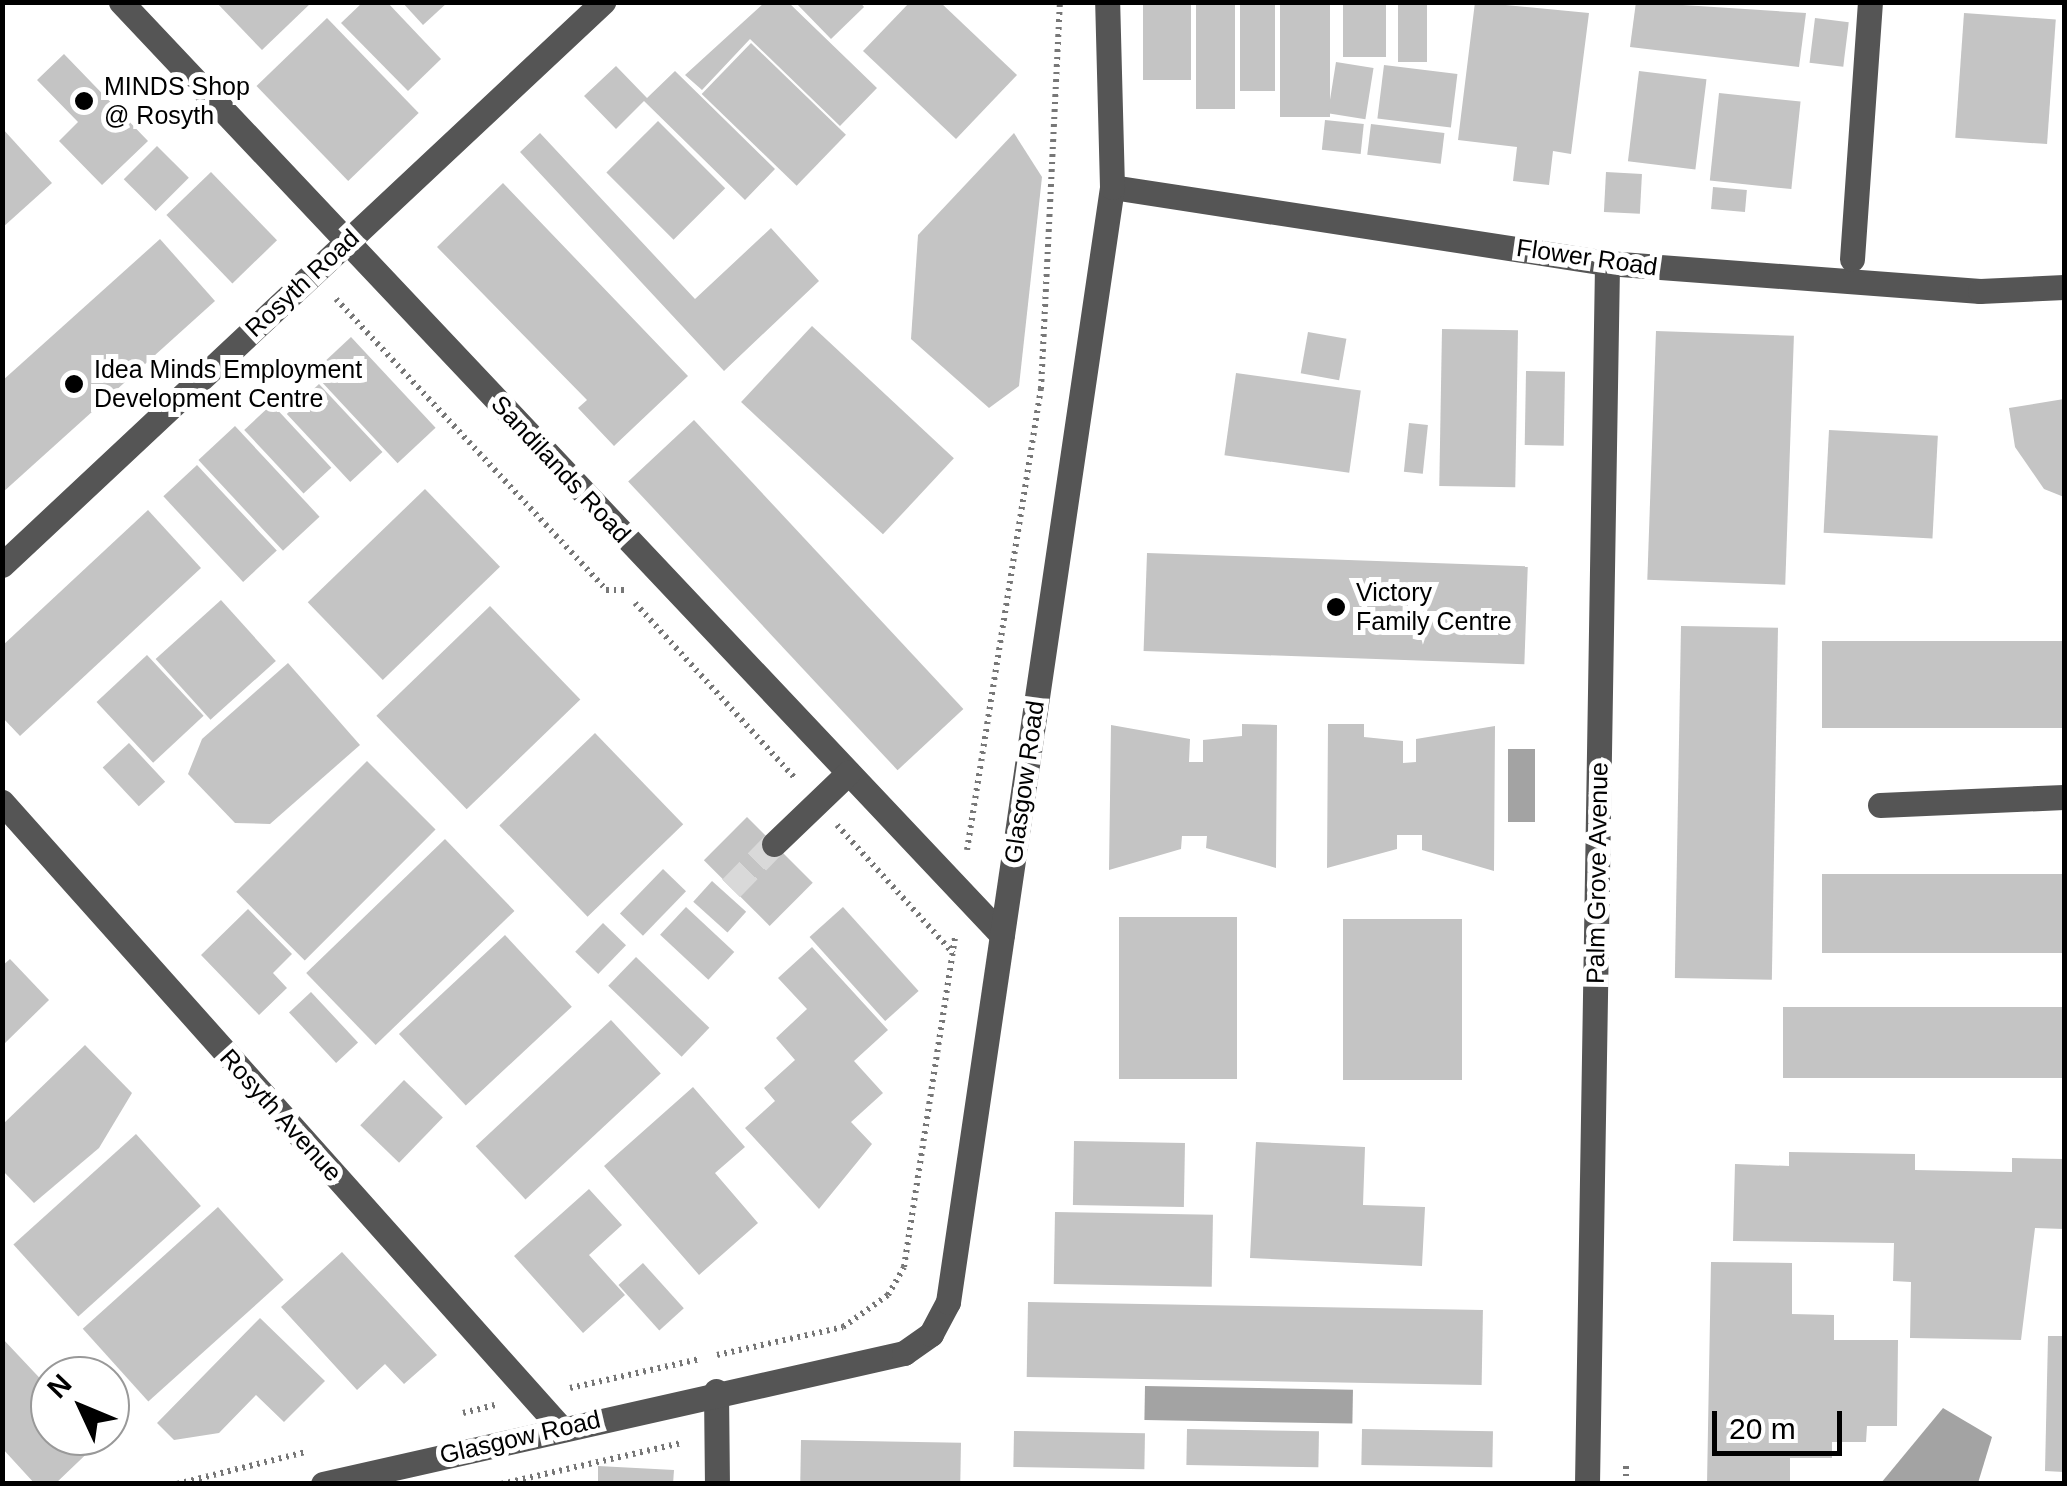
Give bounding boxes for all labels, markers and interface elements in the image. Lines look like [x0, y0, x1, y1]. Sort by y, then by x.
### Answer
place label: MINDS Shop @ Rosyth [104, 72, 250, 131]
marker: MINDS Shop @ Rosyth [73, 90, 95, 112]
street label: Rosyth Road [239, 223, 365, 343]
street label: Flower Road [1515, 232, 1659, 282]
place label: Idea Minds Employment Development Centre [94, 355, 362, 414]
marker: Idea Minds Employment Development Centre [63, 373, 85, 395]
street label: Sandilands Road [485, 389, 637, 549]
place label: Victory Family Centre [1356, 578, 1512, 637]
marker: Victory Family Centre [1325, 596, 1347, 618]
street label: Glasgow Road [998, 699, 1050, 865]
street label: Palm Grove Avenue [1580, 761, 1614, 985]
street label: Rosyth Avenue [213, 1042, 349, 1188]
north arrow [30, 1356, 130, 1456]
text: N [41, 1368, 78, 1404]
scale bar [1717, 1391, 1847, 1453]
street label: Glasgow Road [437, 1404, 603, 1470]
text: 20 m [1729, 1412, 1796, 1445]

